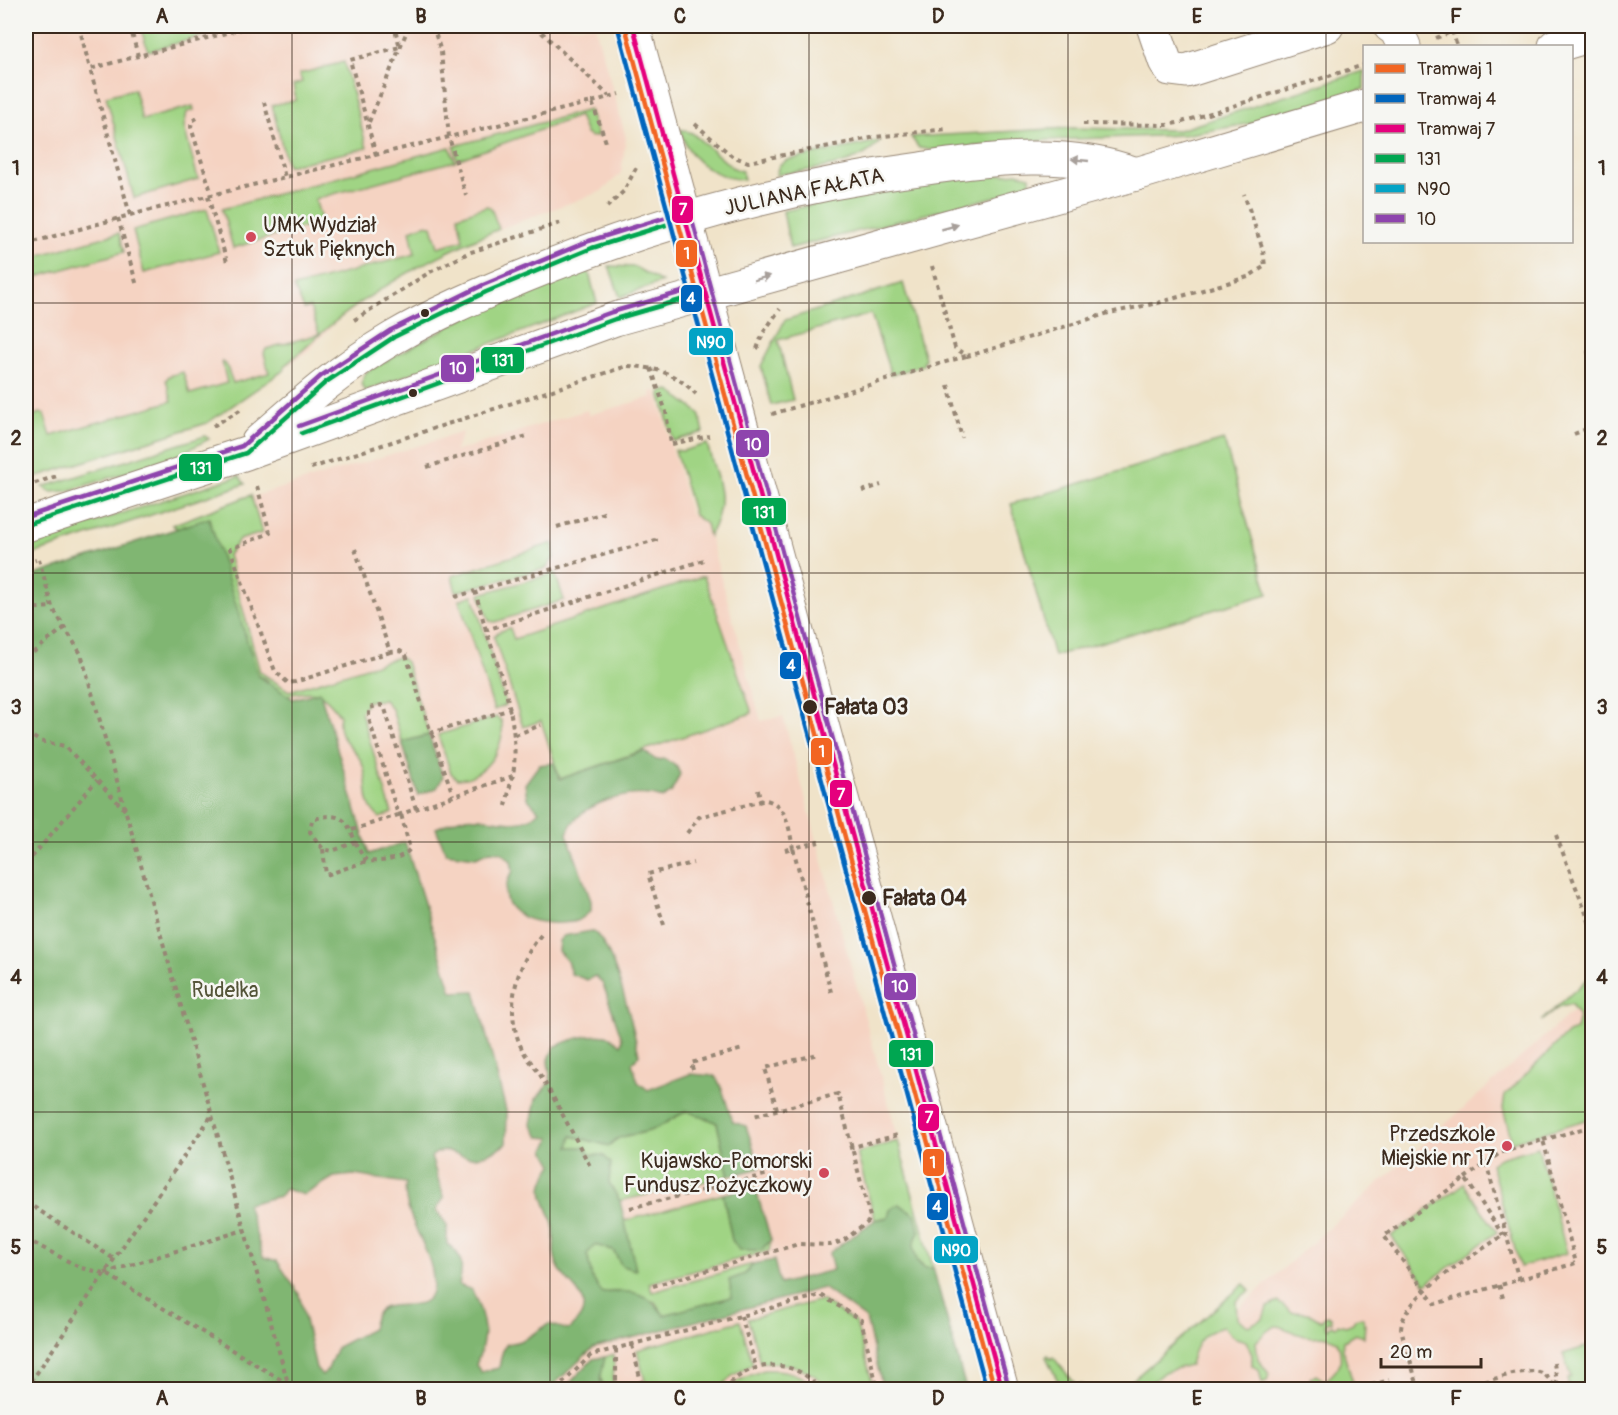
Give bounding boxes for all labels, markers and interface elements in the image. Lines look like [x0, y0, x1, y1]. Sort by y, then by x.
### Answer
text: A [156, 4, 169, 29]
text: B [415, 4, 427, 29]
text: C [674, 4, 686, 29]
text: D [932, 4, 945, 29]
text: E [1192, 4, 1203, 29]
text: F [1450, 4, 1462, 29]
legend [1363, 45, 1573, 243]
text: Tramwaj 1 [1417, 58, 1493, 81]
text: Tramwaj 4 [1417, 88, 1497, 111]
text: Tramwaj 7 [1417, 118, 1496, 141]
text: 131 [1417, 148, 1441, 171]
one-way arrow [1070, 155, 1089, 165]
text: 1 [12, 156, 20, 181]
text: 1 [1598, 156, 1606, 181]
street label: JULIANA FAŁATA [722, 162, 886, 222]
text: N90 [1417, 178, 1451, 201]
line badge: 7 [671, 195, 694, 224]
text: 7 [679, 200, 688, 220]
text: 10 [1417, 208, 1436, 231]
place label: UMK Wydział Sztuk Pięknych [263, 212, 395, 263]
one-way arrow [941, 222, 959, 231]
marker: UMK Wydział Sztuk Pięknych [244, 230, 258, 244]
line badge: 1 [675, 239, 698, 268]
text: 1 [684, 244, 690, 264]
one-way arrow [753, 273, 771, 282]
line badge: 4 [680, 284, 703, 313]
text: 4 [686, 289, 696, 309]
unlabelled marker [419, 307, 431, 319]
line badge: N90 [688, 327, 734, 356]
text: N90 [696, 333, 726, 353]
line badge: 131 [480, 346, 525, 374]
text: 131 [492, 351, 514, 371]
line badge: 10 [440, 354, 475, 383]
text: 10 [449, 359, 467, 379]
unlabelled marker [407, 387, 419, 399]
text: 2 [10, 426, 22, 451]
text: 2 [1596, 426, 1608, 451]
line badge: 10 [735, 429, 770, 458]
text: 10 [744, 435, 762, 455]
line badge: 131 [178, 453, 223, 482]
text: 131 [190, 459, 212, 479]
line badge: 131 [741, 497, 787, 526]
text: 131 [753, 503, 775, 523]
line badge: 4 [779, 651, 802, 680]
text: 4 [786, 656, 796, 676]
place label: Fałata 03 [824, 694, 908, 721]
text: 3 [10, 695, 22, 720]
text: 3 [1596, 695, 1608, 720]
marker: Fałata 03 [801, 698, 819, 716]
line badge: 1 [810, 737, 833, 766]
text: 1 [819, 742, 825, 762]
line badge: 7 [829, 779, 853, 808]
text: 7 [837, 785, 846, 805]
place label: Fałata 04 [882, 885, 968, 912]
marker: Fałata 04 [860, 889, 878, 907]
text: 4 [10, 965, 22, 990]
text: 4 [1596, 965, 1608, 990]
line badge: 10 [883, 972, 917, 1001]
park label: Rudelka [191, 977, 259, 1004]
text: 10 [891, 977, 909, 997]
line badge: 131 [888, 1039, 934, 1068]
text: 131 [900, 1045, 922, 1065]
line badge: 7 [917, 1103, 940, 1132]
text: 7 [925, 1108, 934, 1128]
place label: Przedszkole Miejskie nr 17 [1381, 1121, 1496, 1172]
marker: Przedszkole Miejskie nr 17 [1500, 1139, 1514, 1153]
place label: Kujawsko-Pomorski Fundusz Pożyczkowy [624, 1148, 812, 1199]
line badge: 1 [922, 1148, 945, 1177]
text: 1 [930, 1153, 936, 1173]
marker: Kujawsko-Pomorski Fundusz Pożyczkowy [817, 1166, 831, 1180]
line badge: 4 [926, 1192, 949, 1221]
text: 4 [932, 1197, 942, 1217]
text: 5 [11, 1235, 22, 1260]
line badge: N90 [933, 1235, 979, 1264]
text: 5 [1597, 1235, 1608, 1260]
text: N90 [941, 1241, 971, 1261]
scale bar [1381, 1331, 1482, 1369]
text: 20 m [1390, 1341, 1432, 1364]
text: A [156, 1386, 169, 1411]
text: B [415, 1386, 427, 1411]
text: C [674, 1386, 686, 1411]
text: D [932, 1386, 945, 1411]
text: E [1192, 1386, 1203, 1411]
text: F [1450, 1386, 1462, 1411]

